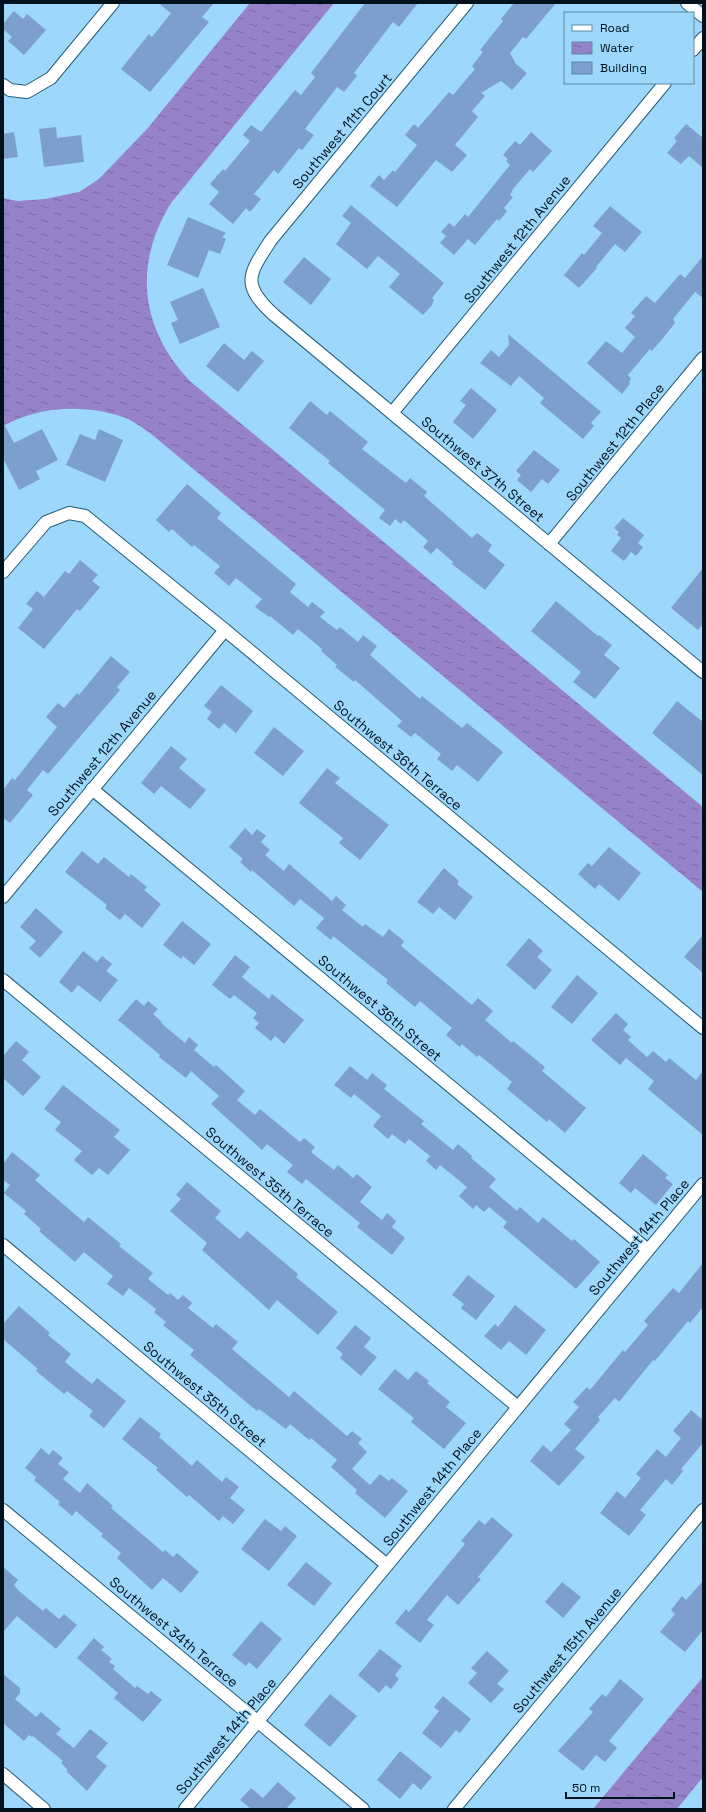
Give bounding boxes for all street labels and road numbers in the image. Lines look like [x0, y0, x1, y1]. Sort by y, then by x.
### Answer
street label: Southwest 11th Court [288, 69, 396, 193]
street label: Southwest 12th Avenue [460, 171, 574, 307]
street label: Southwest 12th Place [562, 379, 668, 505]
street label: Southwest 37th Street [418, 412, 548, 526]
street label: Southwest 12th Avenue [44, 686, 160, 820]
street label: Southwest 36th Terrace [330, 696, 466, 814]
street label: Southwest 36th Street [315, 951, 445, 1065]
street label: Southwest 35th Terrace [202, 1123, 338, 1241]
street label: Southwest 14th Place [585, 1175, 693, 1299]
street label: Southwest 35th Street [140, 1337, 270, 1451]
street label: Southwest 14th Place [379, 1424, 485, 1550]
street label: Southwest 34th Terrace [106, 1573, 242, 1691]
street label: Southwest 15th Avenue [509, 1583, 625, 1717]
street label: Southwest 14th Place [172, 1674, 280, 1798]

